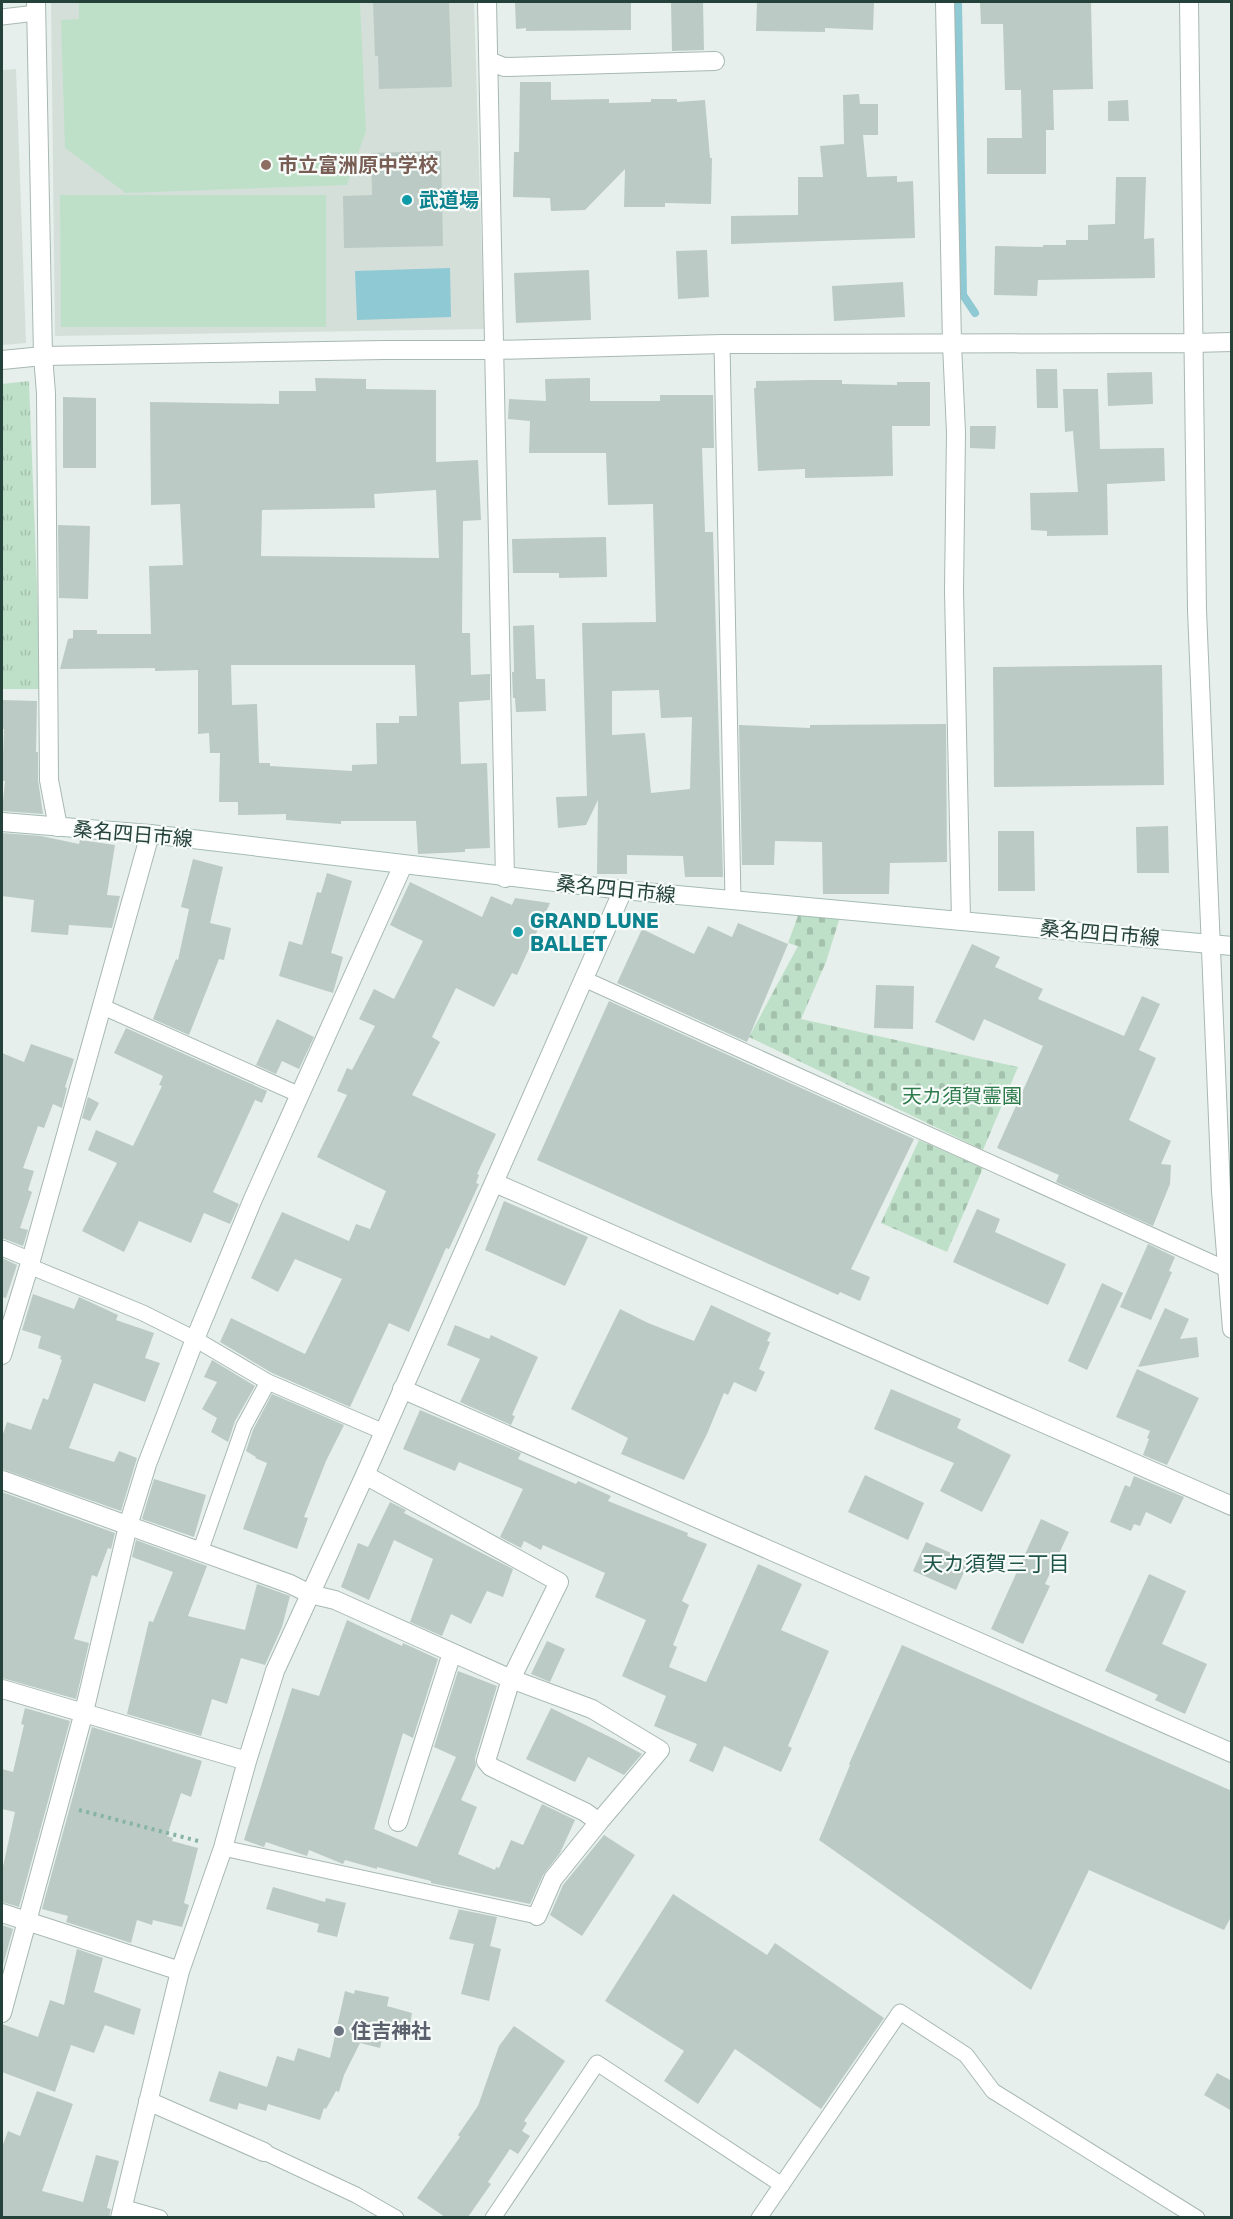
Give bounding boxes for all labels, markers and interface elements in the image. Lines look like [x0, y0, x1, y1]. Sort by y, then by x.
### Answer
place label: 市立富洲原中学校 [278, 153, 438, 177]
marker: 市立富洲原中学校 [259, 158, 273, 172]
place label: 武道場 [419, 188, 479, 212]
marker: 武道場 [400, 193, 414, 207]
street label: 桑名四日市線 [72, 817, 194, 851]
street label: 桑名四日市線 [555, 871, 677, 907]
place label: GRAND LUNE BALLET [530, 909, 659, 956]
street label: 桑名四日市線 [1039, 916, 1161, 950]
marker: GRAND LUNE BALLET [511, 925, 525, 939]
park label: 天カ須賀霊園 [902, 1084, 1022, 1108]
district label: 天カ須賀三丁目 [923, 1551, 1070, 1576]
place label: 住吉神社 [351, 2019, 431, 2043]
marker: 住吉神社 [332, 2024, 346, 2038]

